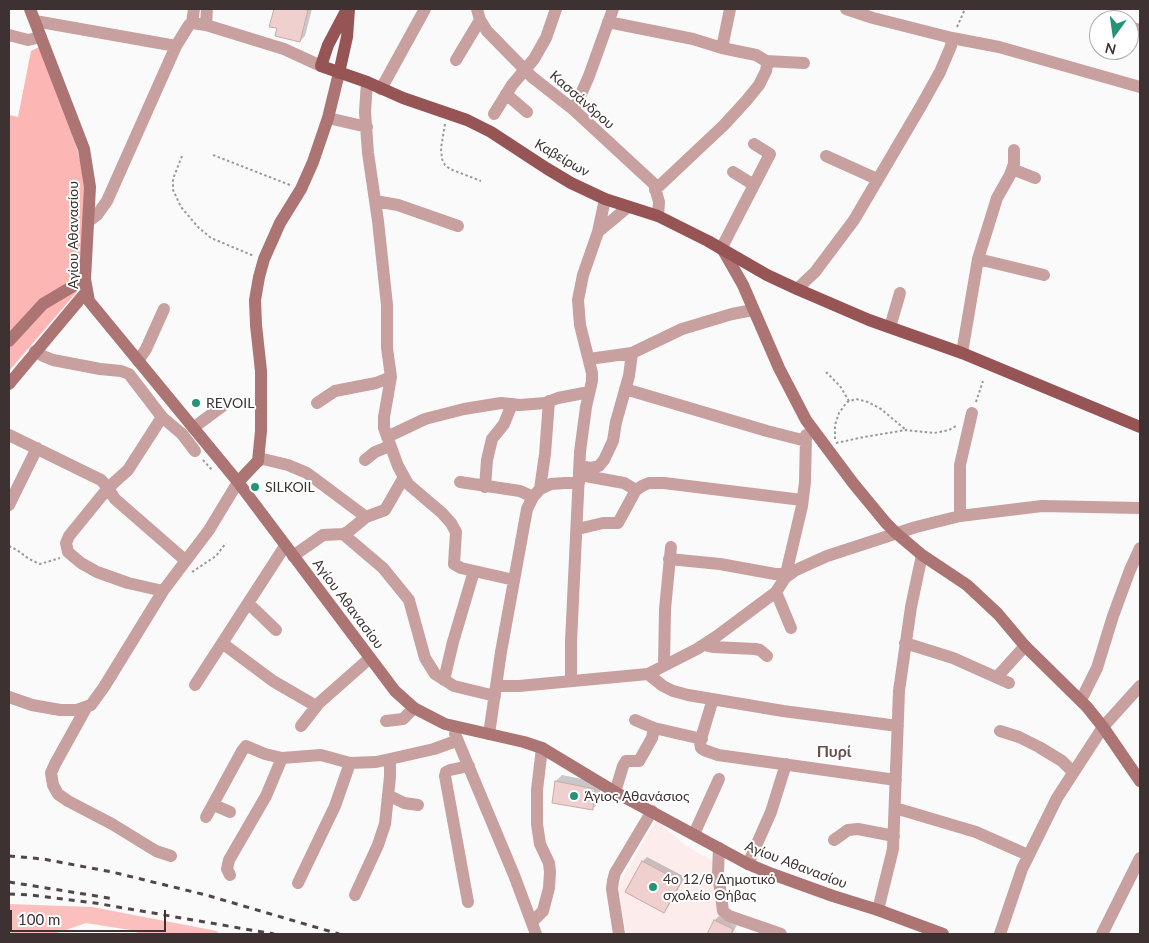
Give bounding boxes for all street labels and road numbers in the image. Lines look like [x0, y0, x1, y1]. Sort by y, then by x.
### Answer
street label: Κασσάνδρου [546, 67, 618, 133]
street label: Καβείρων [532, 136, 592, 180]
street label: Αγίου Αθανασίου [65, 181, 81, 289]
street label: Αγίου Αθανασίου [309, 556, 387, 652]
street label: Αγίου Αθανασίου [743, 838, 849, 892]

